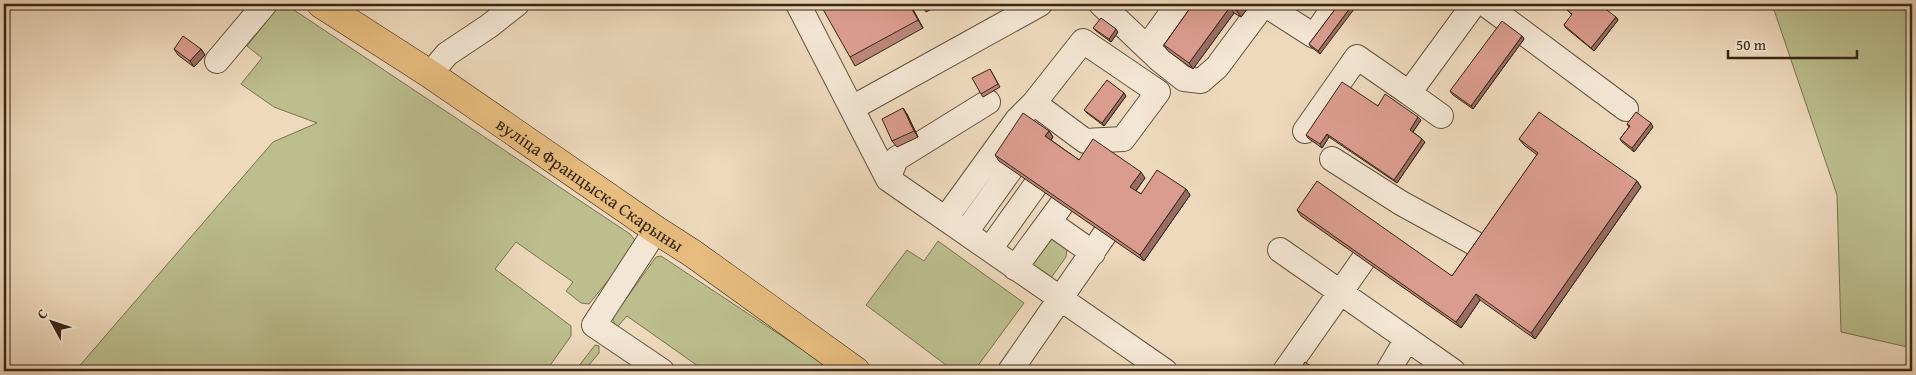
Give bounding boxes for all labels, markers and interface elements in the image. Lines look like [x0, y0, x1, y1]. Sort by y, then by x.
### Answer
scale bar [1728, 28, 1857, 60]
text: 50 m [1736, 34, 1767, 55]
street label: вуліца Францыска Скарыны [491, 110, 690, 258]
north arrow [28, 298, 78, 348]
text: С [32, 304, 52, 323]

